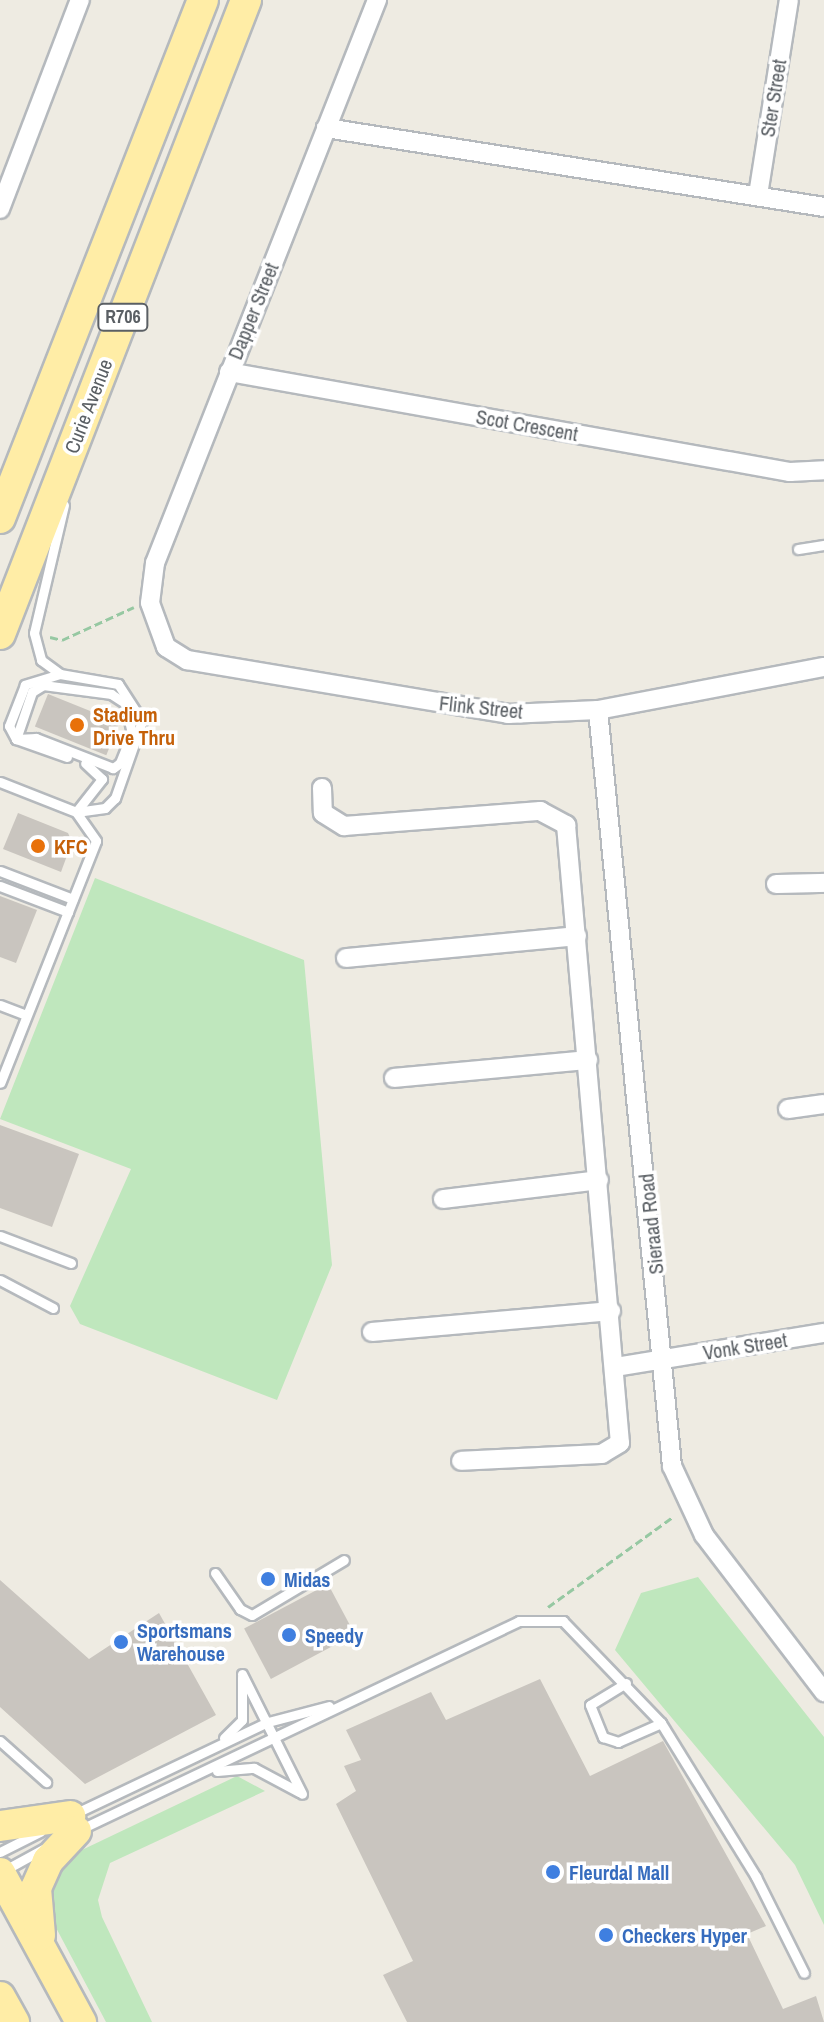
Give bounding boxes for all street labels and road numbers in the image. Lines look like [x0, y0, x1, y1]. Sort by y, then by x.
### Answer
street label: Ster Street [755, 57, 791, 139]
street label: Dapper Street [223, 259, 283, 363]
road number: R706 [97, 303, 149, 331]
street label: Curie Avenue [59, 355, 117, 457]
street label: Scot Crescent [474, 404, 580, 446]
street label: Flink Street [438, 691, 524, 723]
street label: Sieraad Road [634, 1172, 668, 1276]
street label: Vonk Street [701, 1328, 789, 1364]

